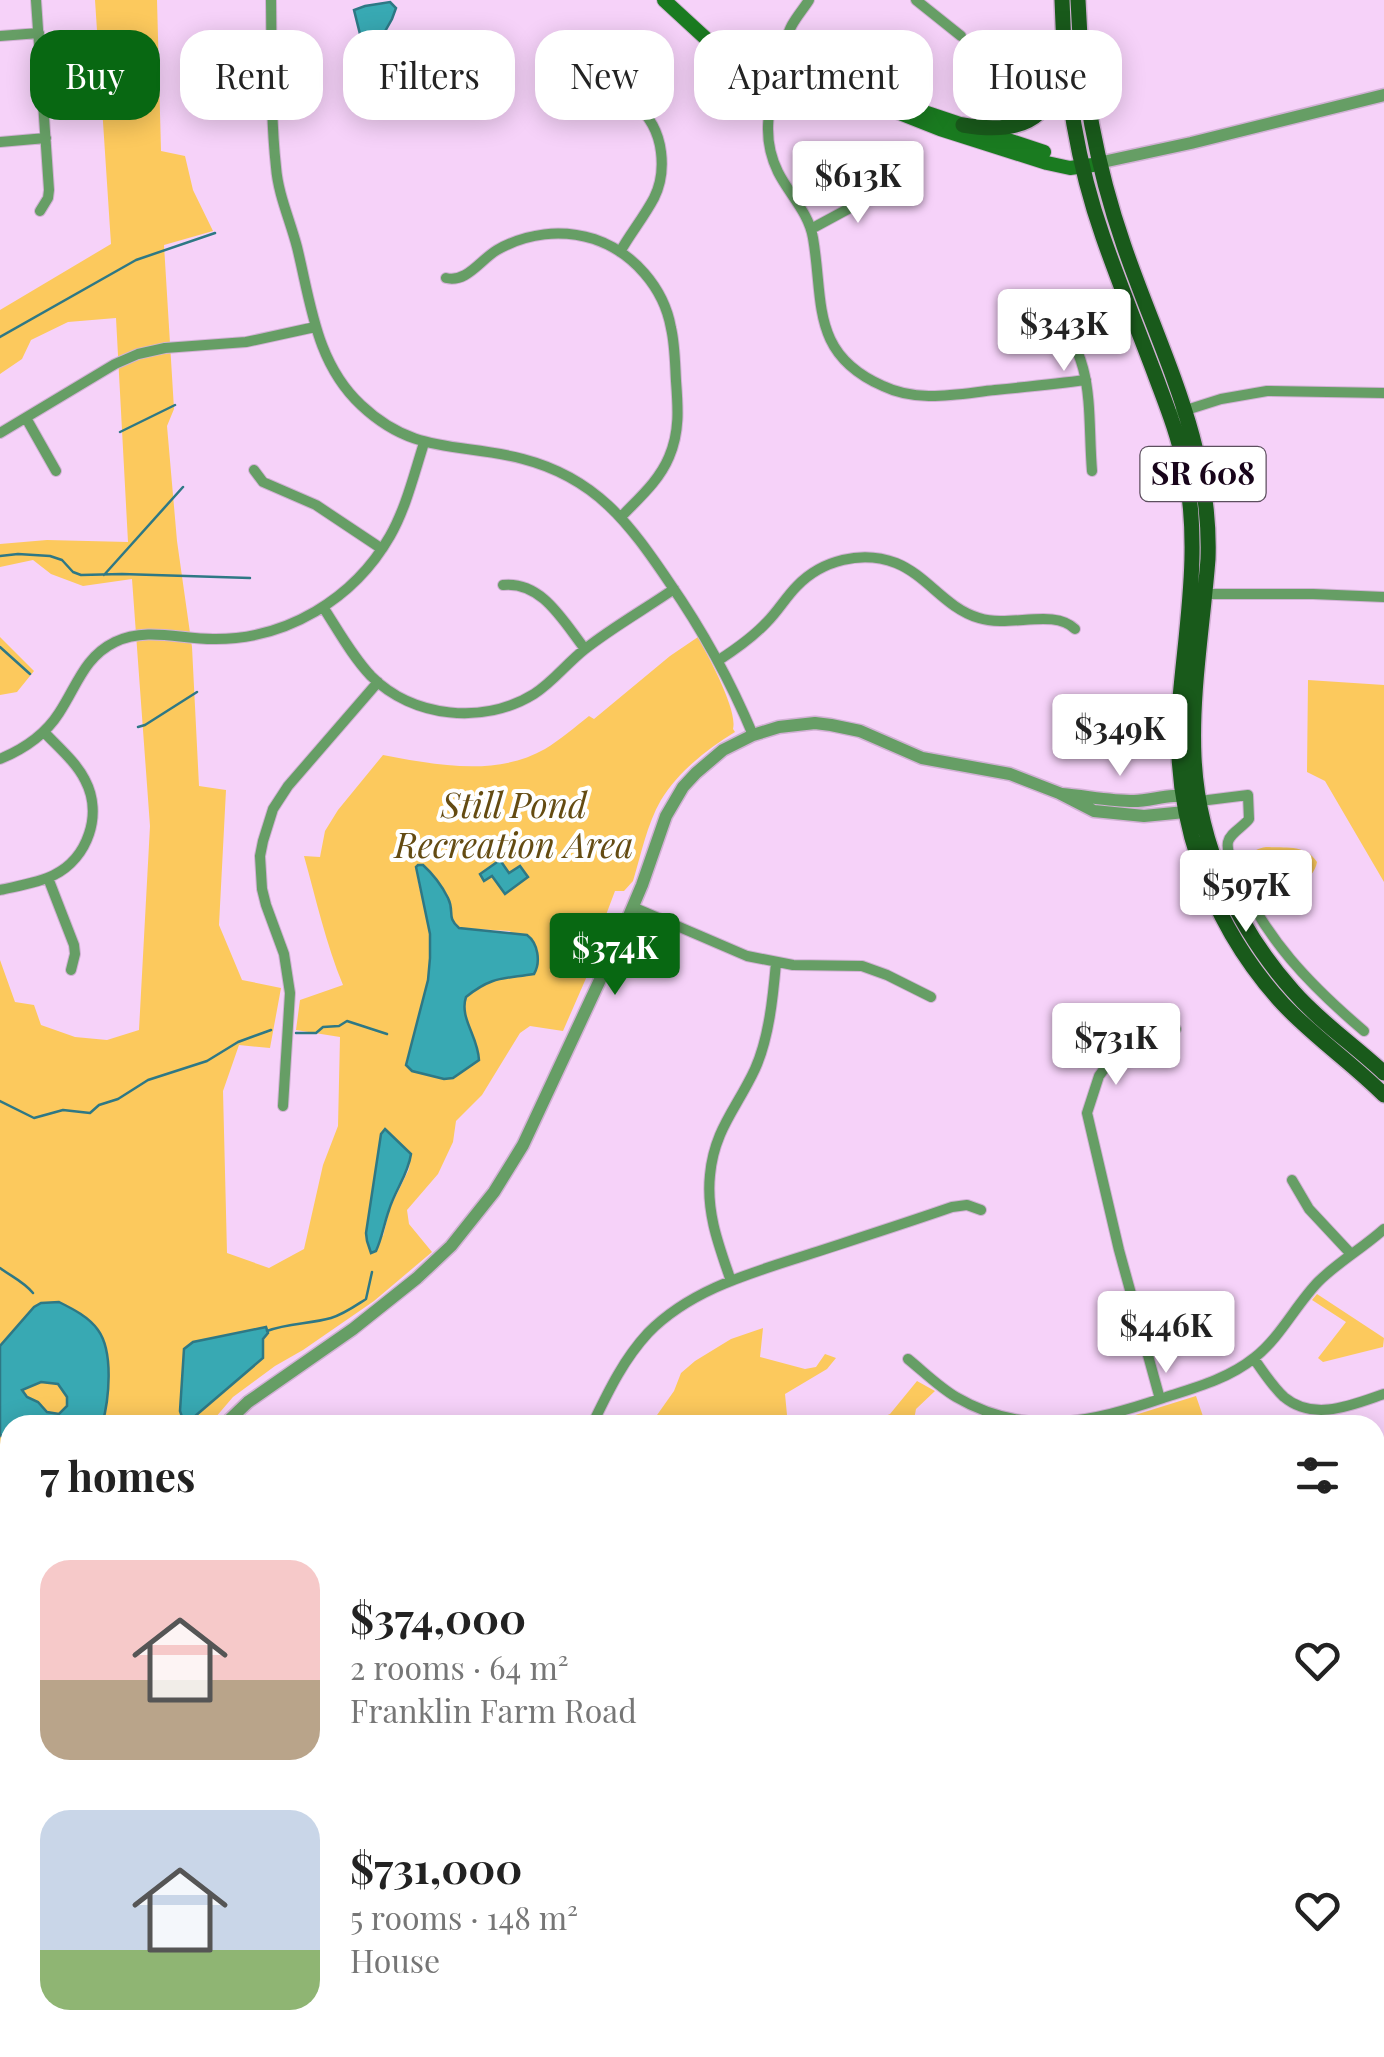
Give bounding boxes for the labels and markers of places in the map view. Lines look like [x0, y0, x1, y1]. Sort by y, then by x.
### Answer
pin: $613K [788, 141, 928, 226]
pin: $343K [994, 289, 1134, 374]
pin: $349K [1050, 694, 1190, 779]
pin: $597K [1176, 850, 1316, 935]
pin: $374K [545, 913, 685, 998]
pin: $731K [1046, 1003, 1186, 1088]
pin: $446K [1096, 1291, 1236, 1376]

